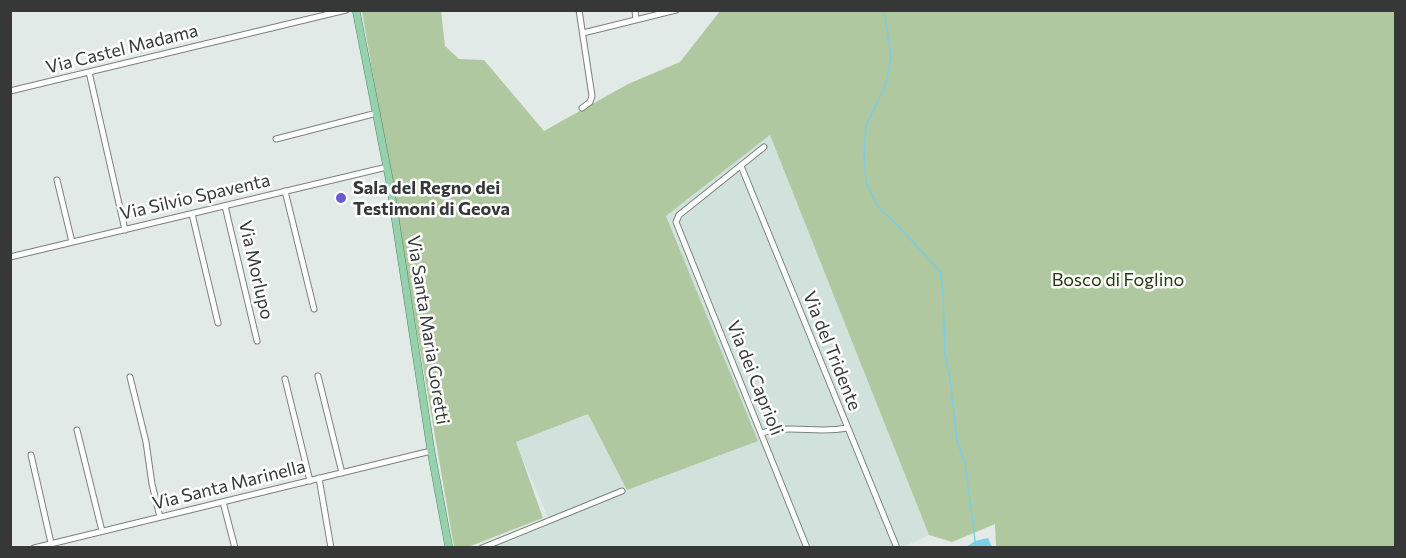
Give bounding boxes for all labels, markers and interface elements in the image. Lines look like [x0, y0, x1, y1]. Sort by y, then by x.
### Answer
street label: Via Castel Madama [44, 20, 200, 78]
street label: Via Silvio Spaventa [118, 169, 272, 225]
place label: Sala del Regno dei Testimoni di Geova [353, 177, 510, 219]
marker: Sala del Regno dei Testimoni di Geova [334, 191, 348, 205]
street label: Via Morlupo [234, 218, 278, 322]
street label: Via Santa Maria Goretti [402, 234, 454, 426]
park label: Bosco di Foglino [1052, 269, 1184, 291]
street label: Via del Tridente [798, 288, 866, 414]
street label: Via dei Caprioli [722, 317, 788, 439]
street label: Via Santa Marinella [150, 456, 308, 514]

